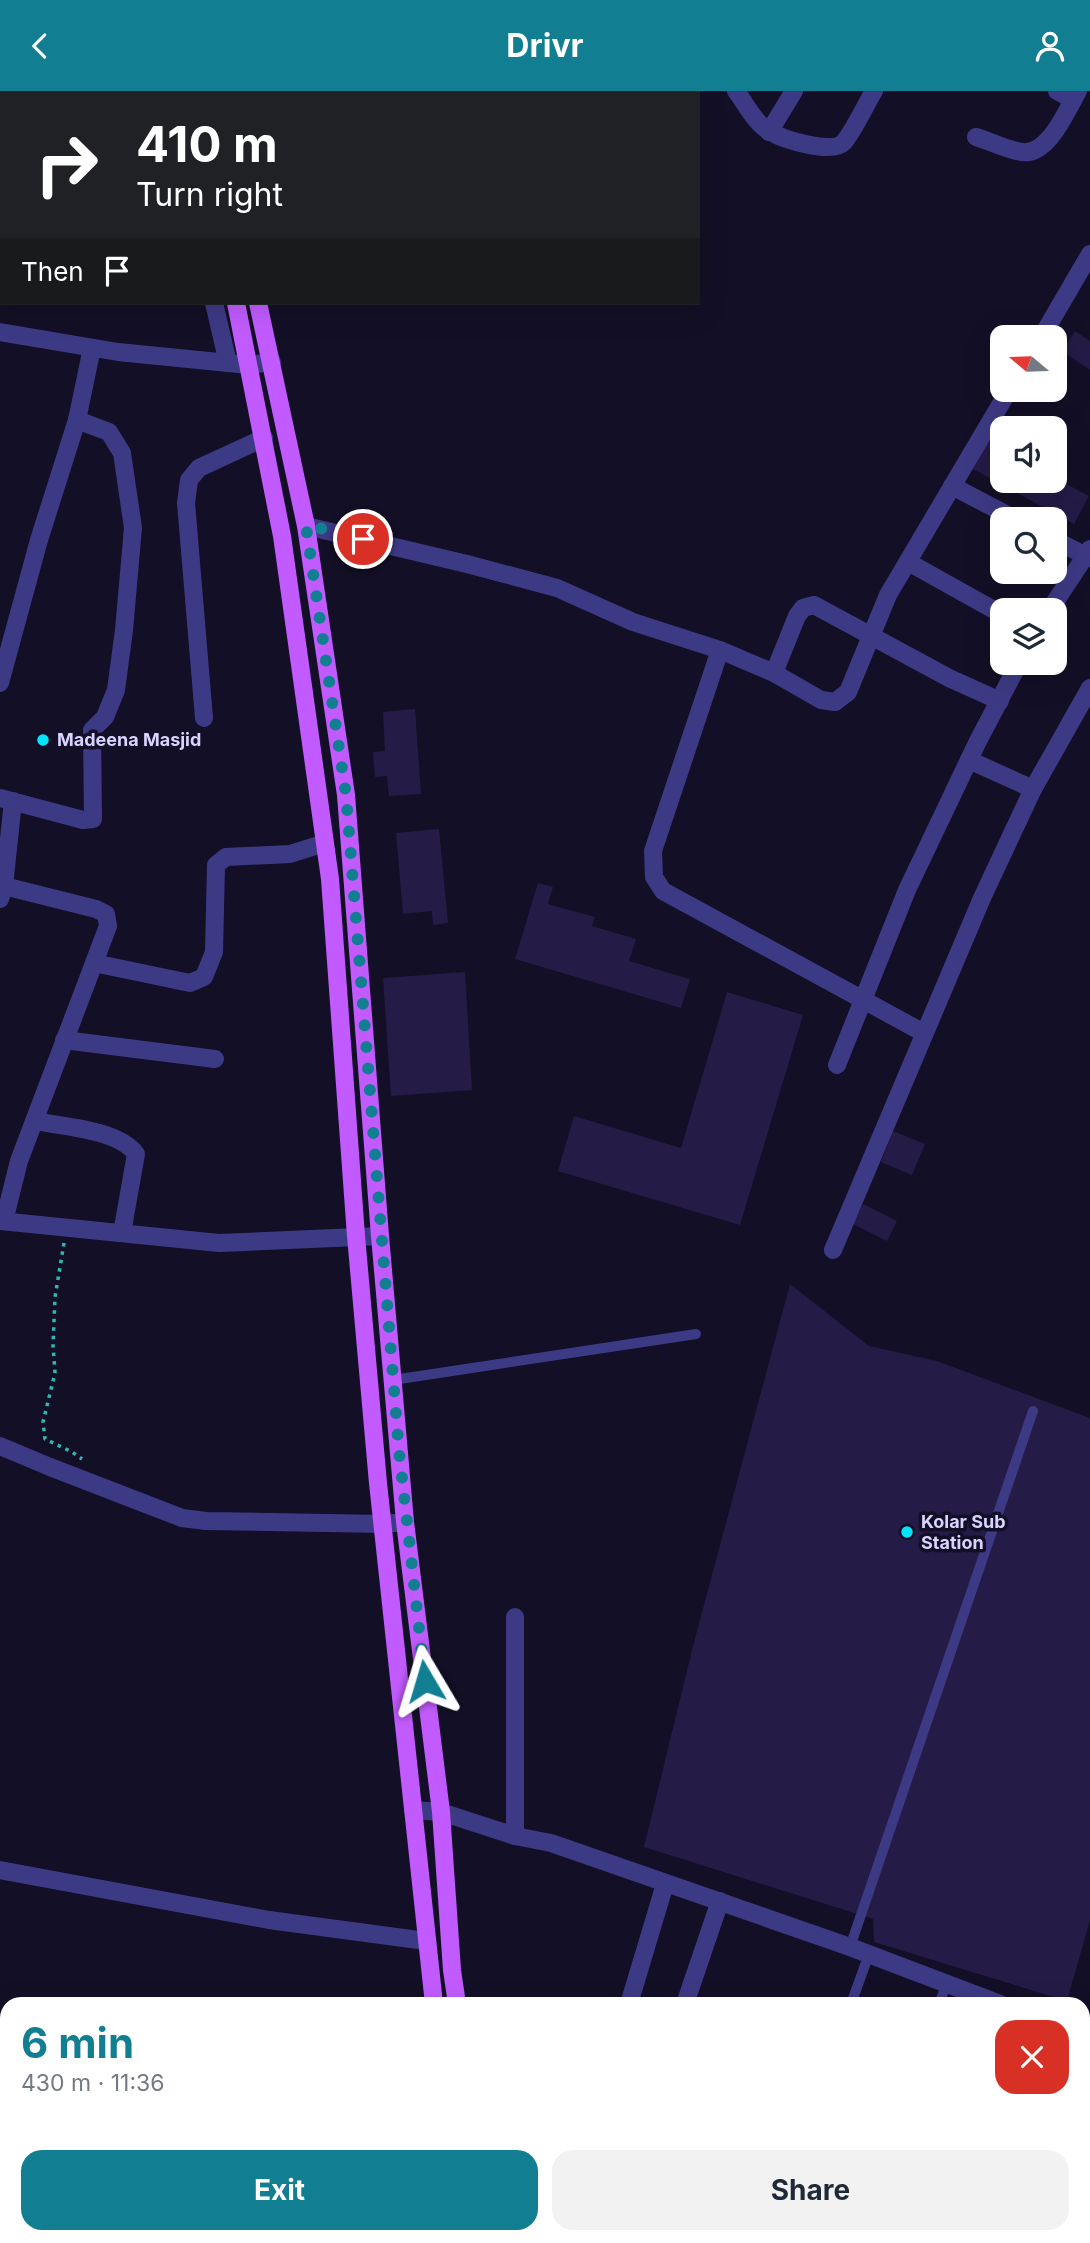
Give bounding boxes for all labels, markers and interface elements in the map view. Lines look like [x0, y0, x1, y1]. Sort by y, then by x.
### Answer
text: Drivr [506, 26, 584, 65]
icon: back [21, 27, 59, 65]
icon: person [1031, 27, 1069, 65]
text: 410 m [136, 115, 278, 174]
icon: right [21, 119, 112, 210]
text: Turn right [136, 175, 283, 214]
icon: arrive [98, 252, 136, 290]
text: Then [21, 256, 84, 287]
north arrow [990, 325, 1068, 403]
map controls [990, 325, 1067, 675]
button: sound [990, 416, 1067, 493]
button: search [990, 507, 1067, 584]
pin [333, 509, 393, 569]
icon: arrive [344, 520, 382, 558]
button: layers [990, 598, 1067, 675]
place label: Madeena Masjid [57, 729, 201, 750]
marker: Madeena Masjid [35, 732, 51, 748]
place label: Kolar Sub Station [921, 1511, 1006, 1553]
marker: Kolar Sub Station [899, 1524, 915, 1540]
position arrow [388, 1644, 462, 1718]
text: 6 min [21, 2017, 134, 2068]
button: close [995, 2020, 1069, 2094]
text: 430 m · 11:36 [21, 2069, 165, 2097]
button: Exit [21, 2150, 538, 2230]
button: Share [552, 2150, 1069, 2230]

